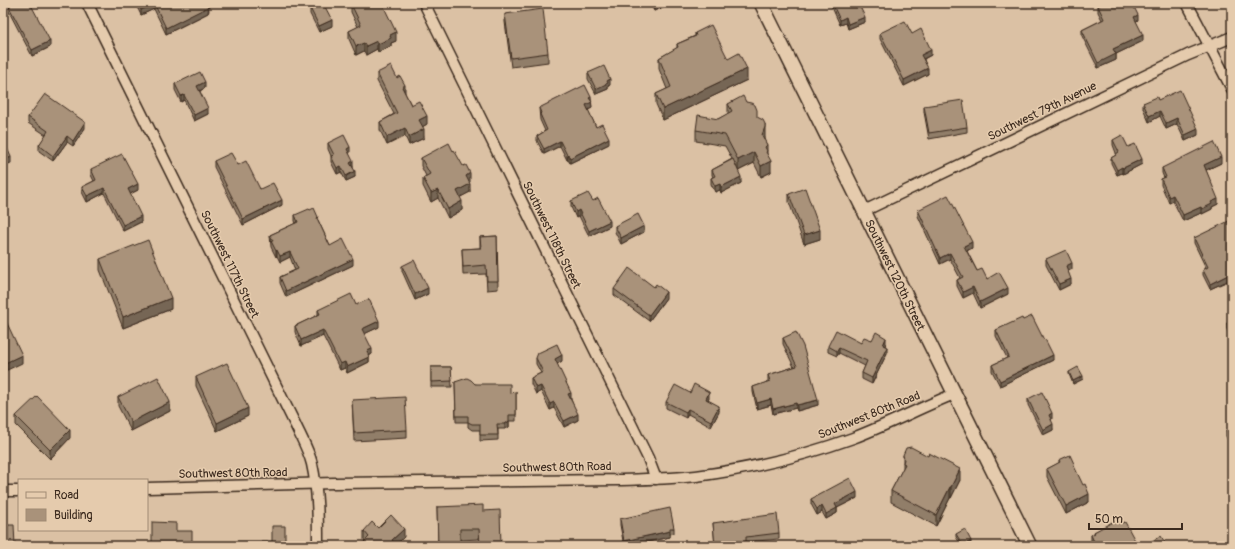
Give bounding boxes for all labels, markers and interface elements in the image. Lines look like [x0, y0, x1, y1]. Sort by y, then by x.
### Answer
street label: Southwest 79th Avenue [985, 79, 1099, 144]
street label: Southwest 118th Street [519, 179, 584, 292]
street label: Southwest 117th Street [197, 208, 262, 321]
street label: Southwest 120th Street [861, 217, 928, 333]
street label: Southwest 80th Road [816, 388, 923, 443]
street label: Southwest 80th Road [502, 459, 612, 476]
street label: Southwest 80th Road [178, 465, 288, 482]
legend [18, 479, 148, 531]
text: Road [54, 488, 79, 503]
scale bar [1089, 505, 1182, 531]
text: Building [54, 508, 93, 523]
text: 50 m [1095, 512, 1123, 527]

